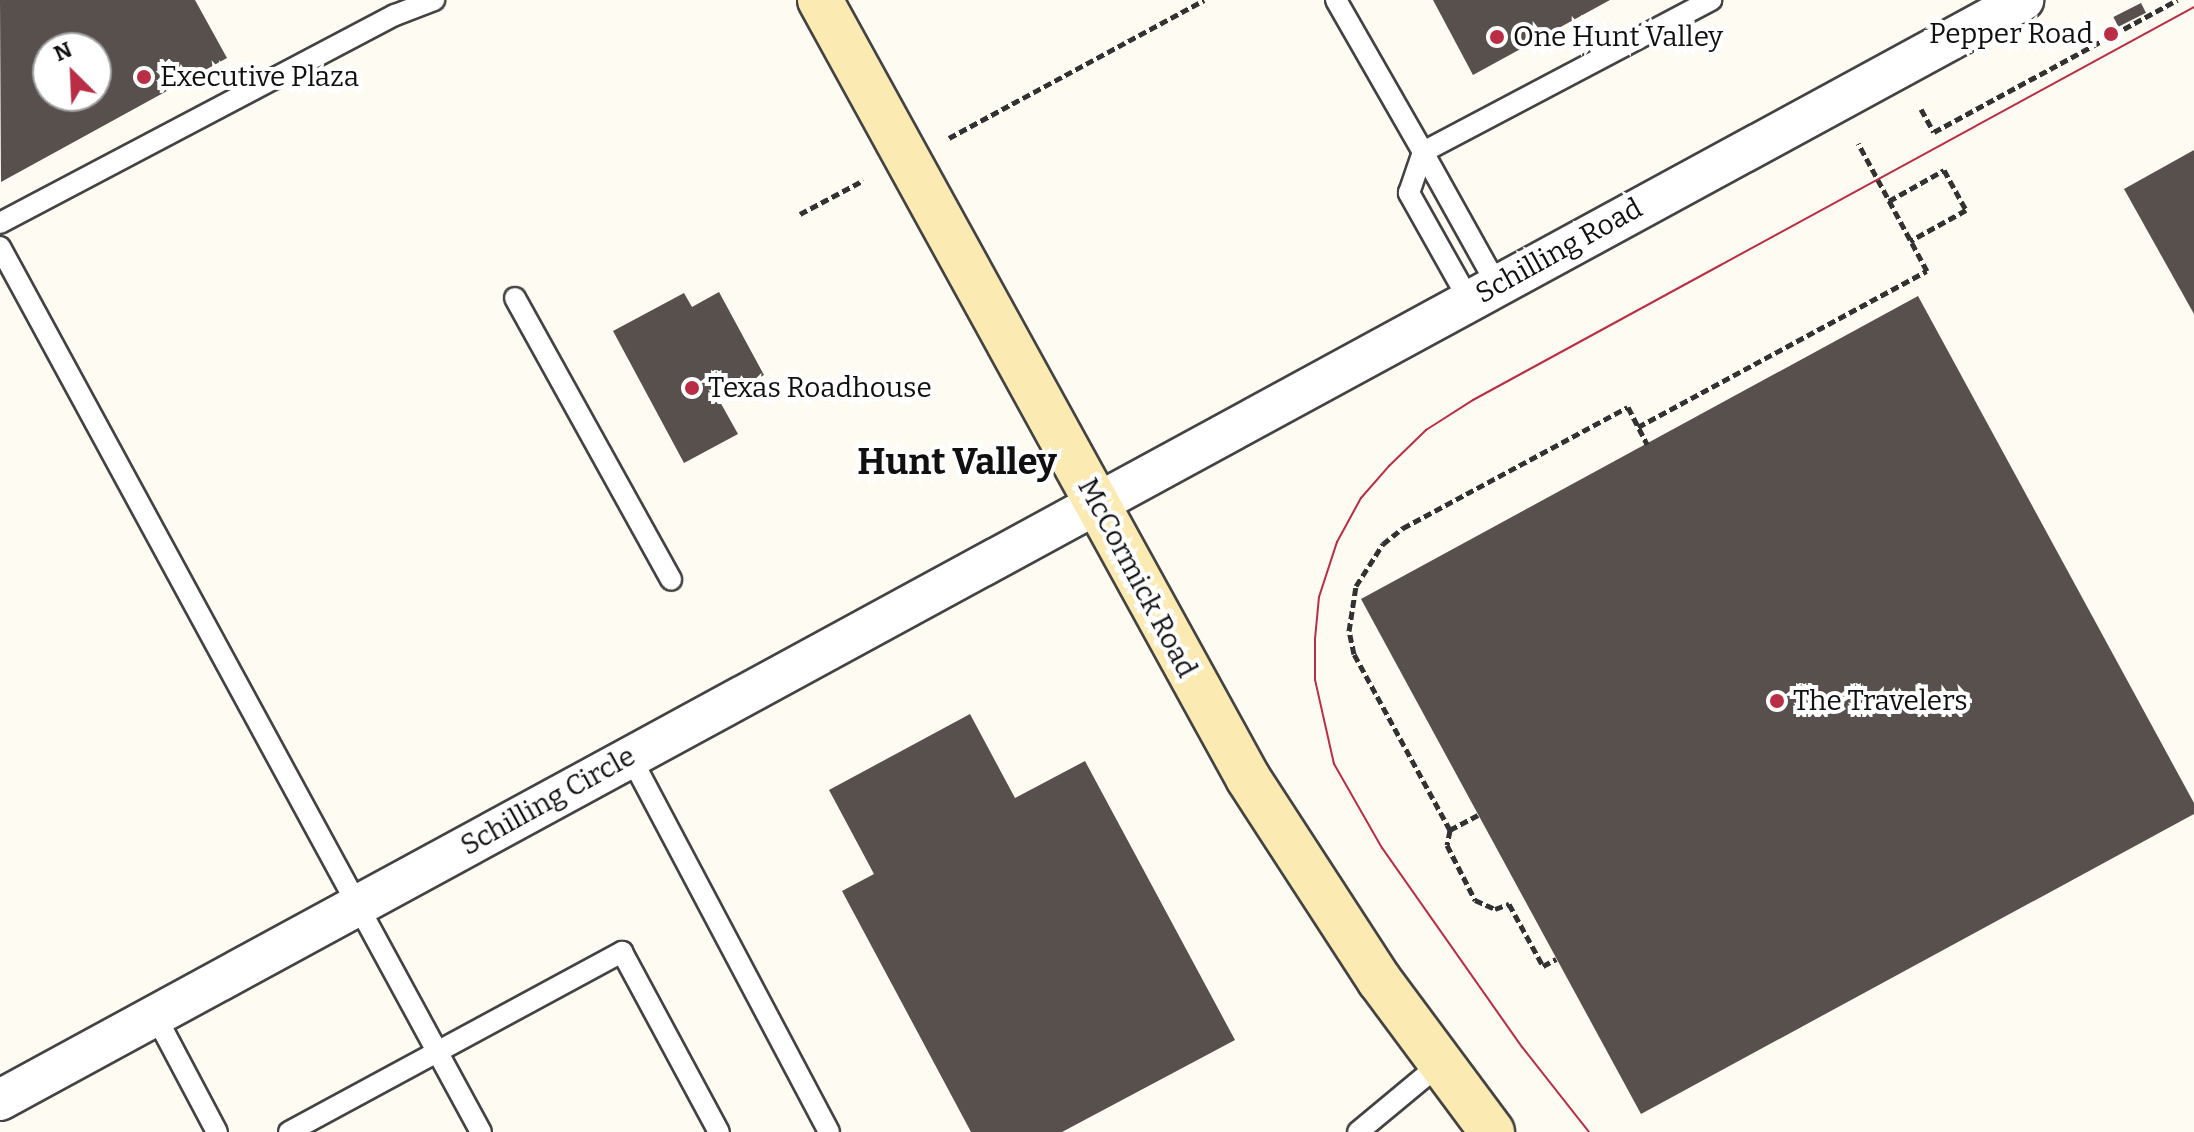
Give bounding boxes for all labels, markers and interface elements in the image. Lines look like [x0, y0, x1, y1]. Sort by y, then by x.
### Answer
place label: Pepper Road [1929, 17, 2093, 51]
place label: One Hunt Valley [1513, 20, 1723, 54]
marker: Pepper Road [2100, 23, 2122, 45]
marker: One Hunt Valley [1488, 28, 1506, 46]
north arrow [32, 32, 112, 112]
text: N [50, 36, 76, 67]
place label: Executive Plaza [160, 60, 359, 94]
marker: Executive Plaza [135, 68, 153, 86]
street label: Schilling Road [1470, 191, 1648, 311]
place label: Texas Roadhouse [708, 371, 932, 405]
marker: Texas Roadhouse [683, 379, 701, 397]
district label: Hunt Valley [857, 441, 1057, 485]
street label: McCormick Road [1070, 473, 1204, 683]
place label: The Travelers [1793, 684, 1968, 718]
marker: The Travelers [1768, 692, 1786, 710]
street label: Schilling Circle [455, 739, 641, 863]

